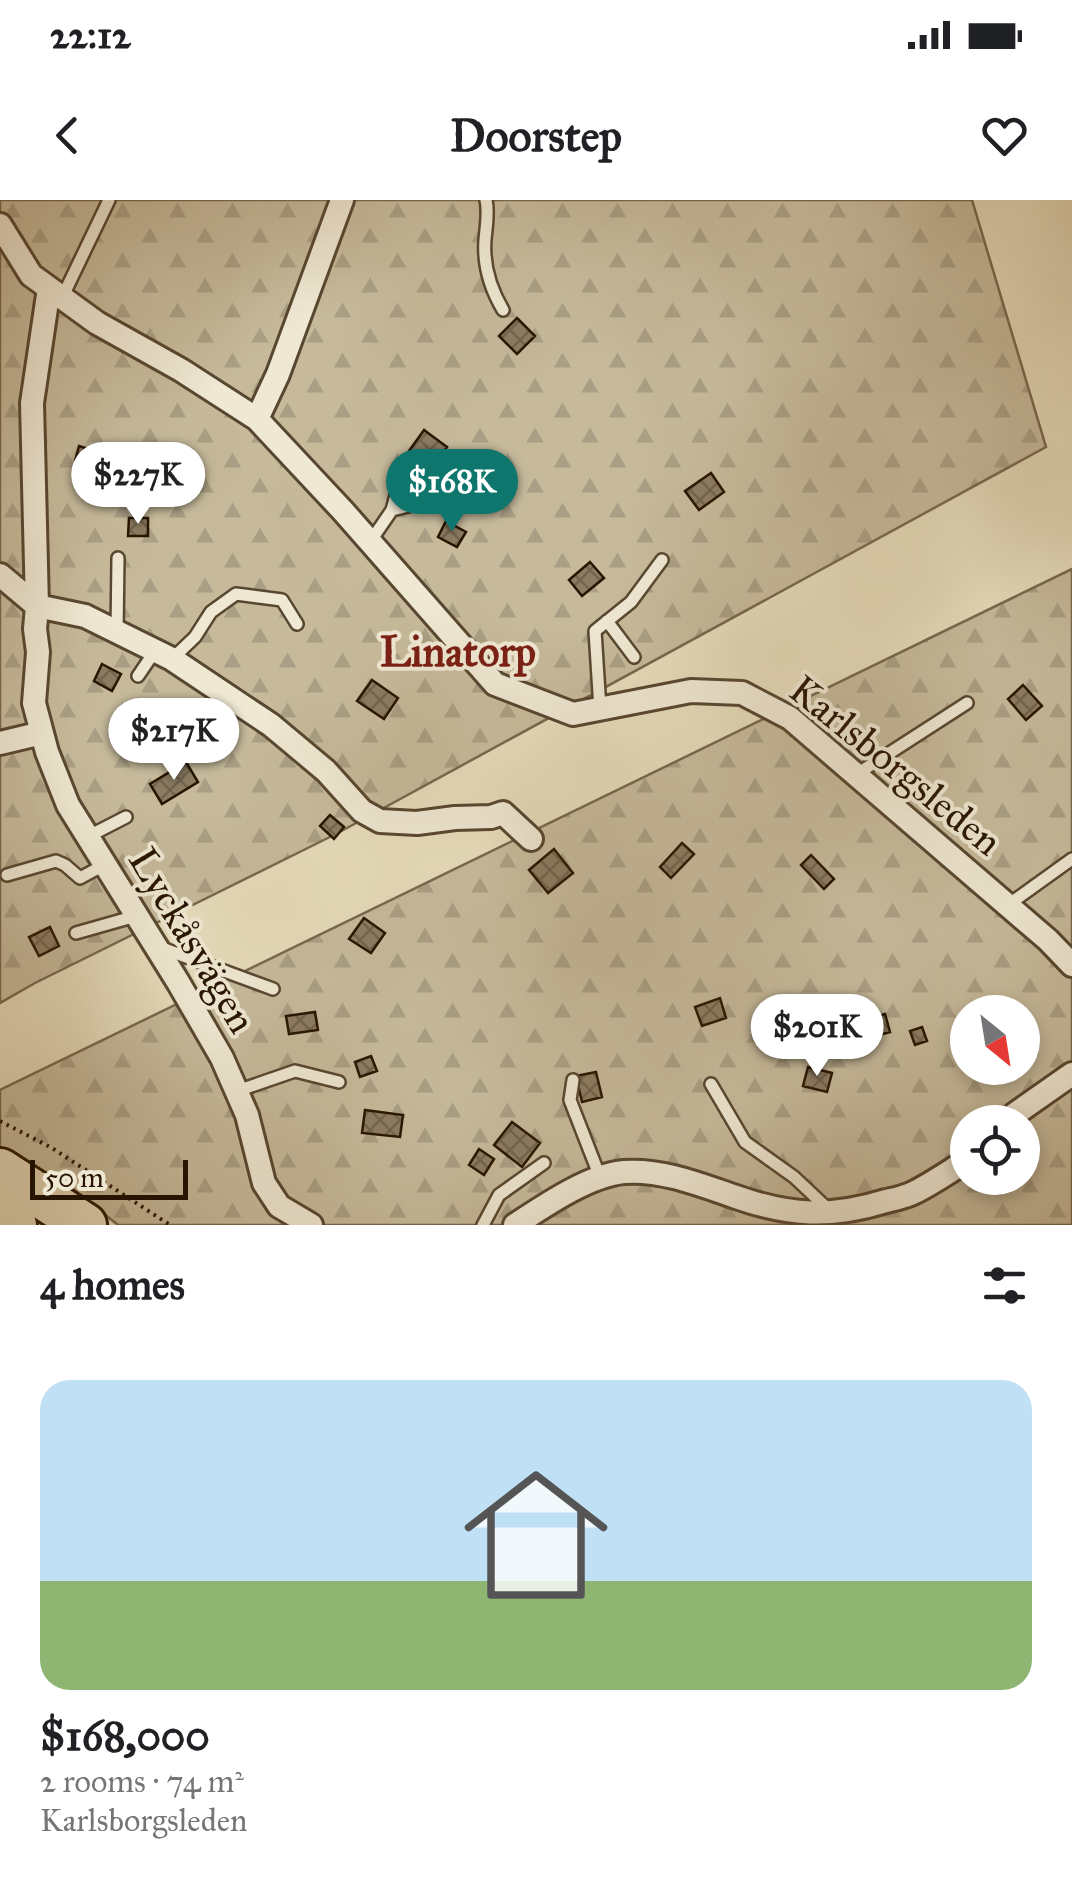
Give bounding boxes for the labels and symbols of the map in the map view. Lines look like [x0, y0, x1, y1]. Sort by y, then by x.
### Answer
pin: $227K [68, 442, 208, 527]
pin: $168K [382, 449, 522, 534]
district label: Linatorp [380, 626, 536, 678]
street label: Karlsborgsleden [780, 665, 1012, 866]
pin: $217K [104, 698, 244, 783]
street label: Lyckåsvägen [118, 839, 267, 1042]
pin: $201K [747, 994, 887, 1079]
north arrow [950, 995, 1040, 1085]
scale bar [30, 1155, 188, 1200]

